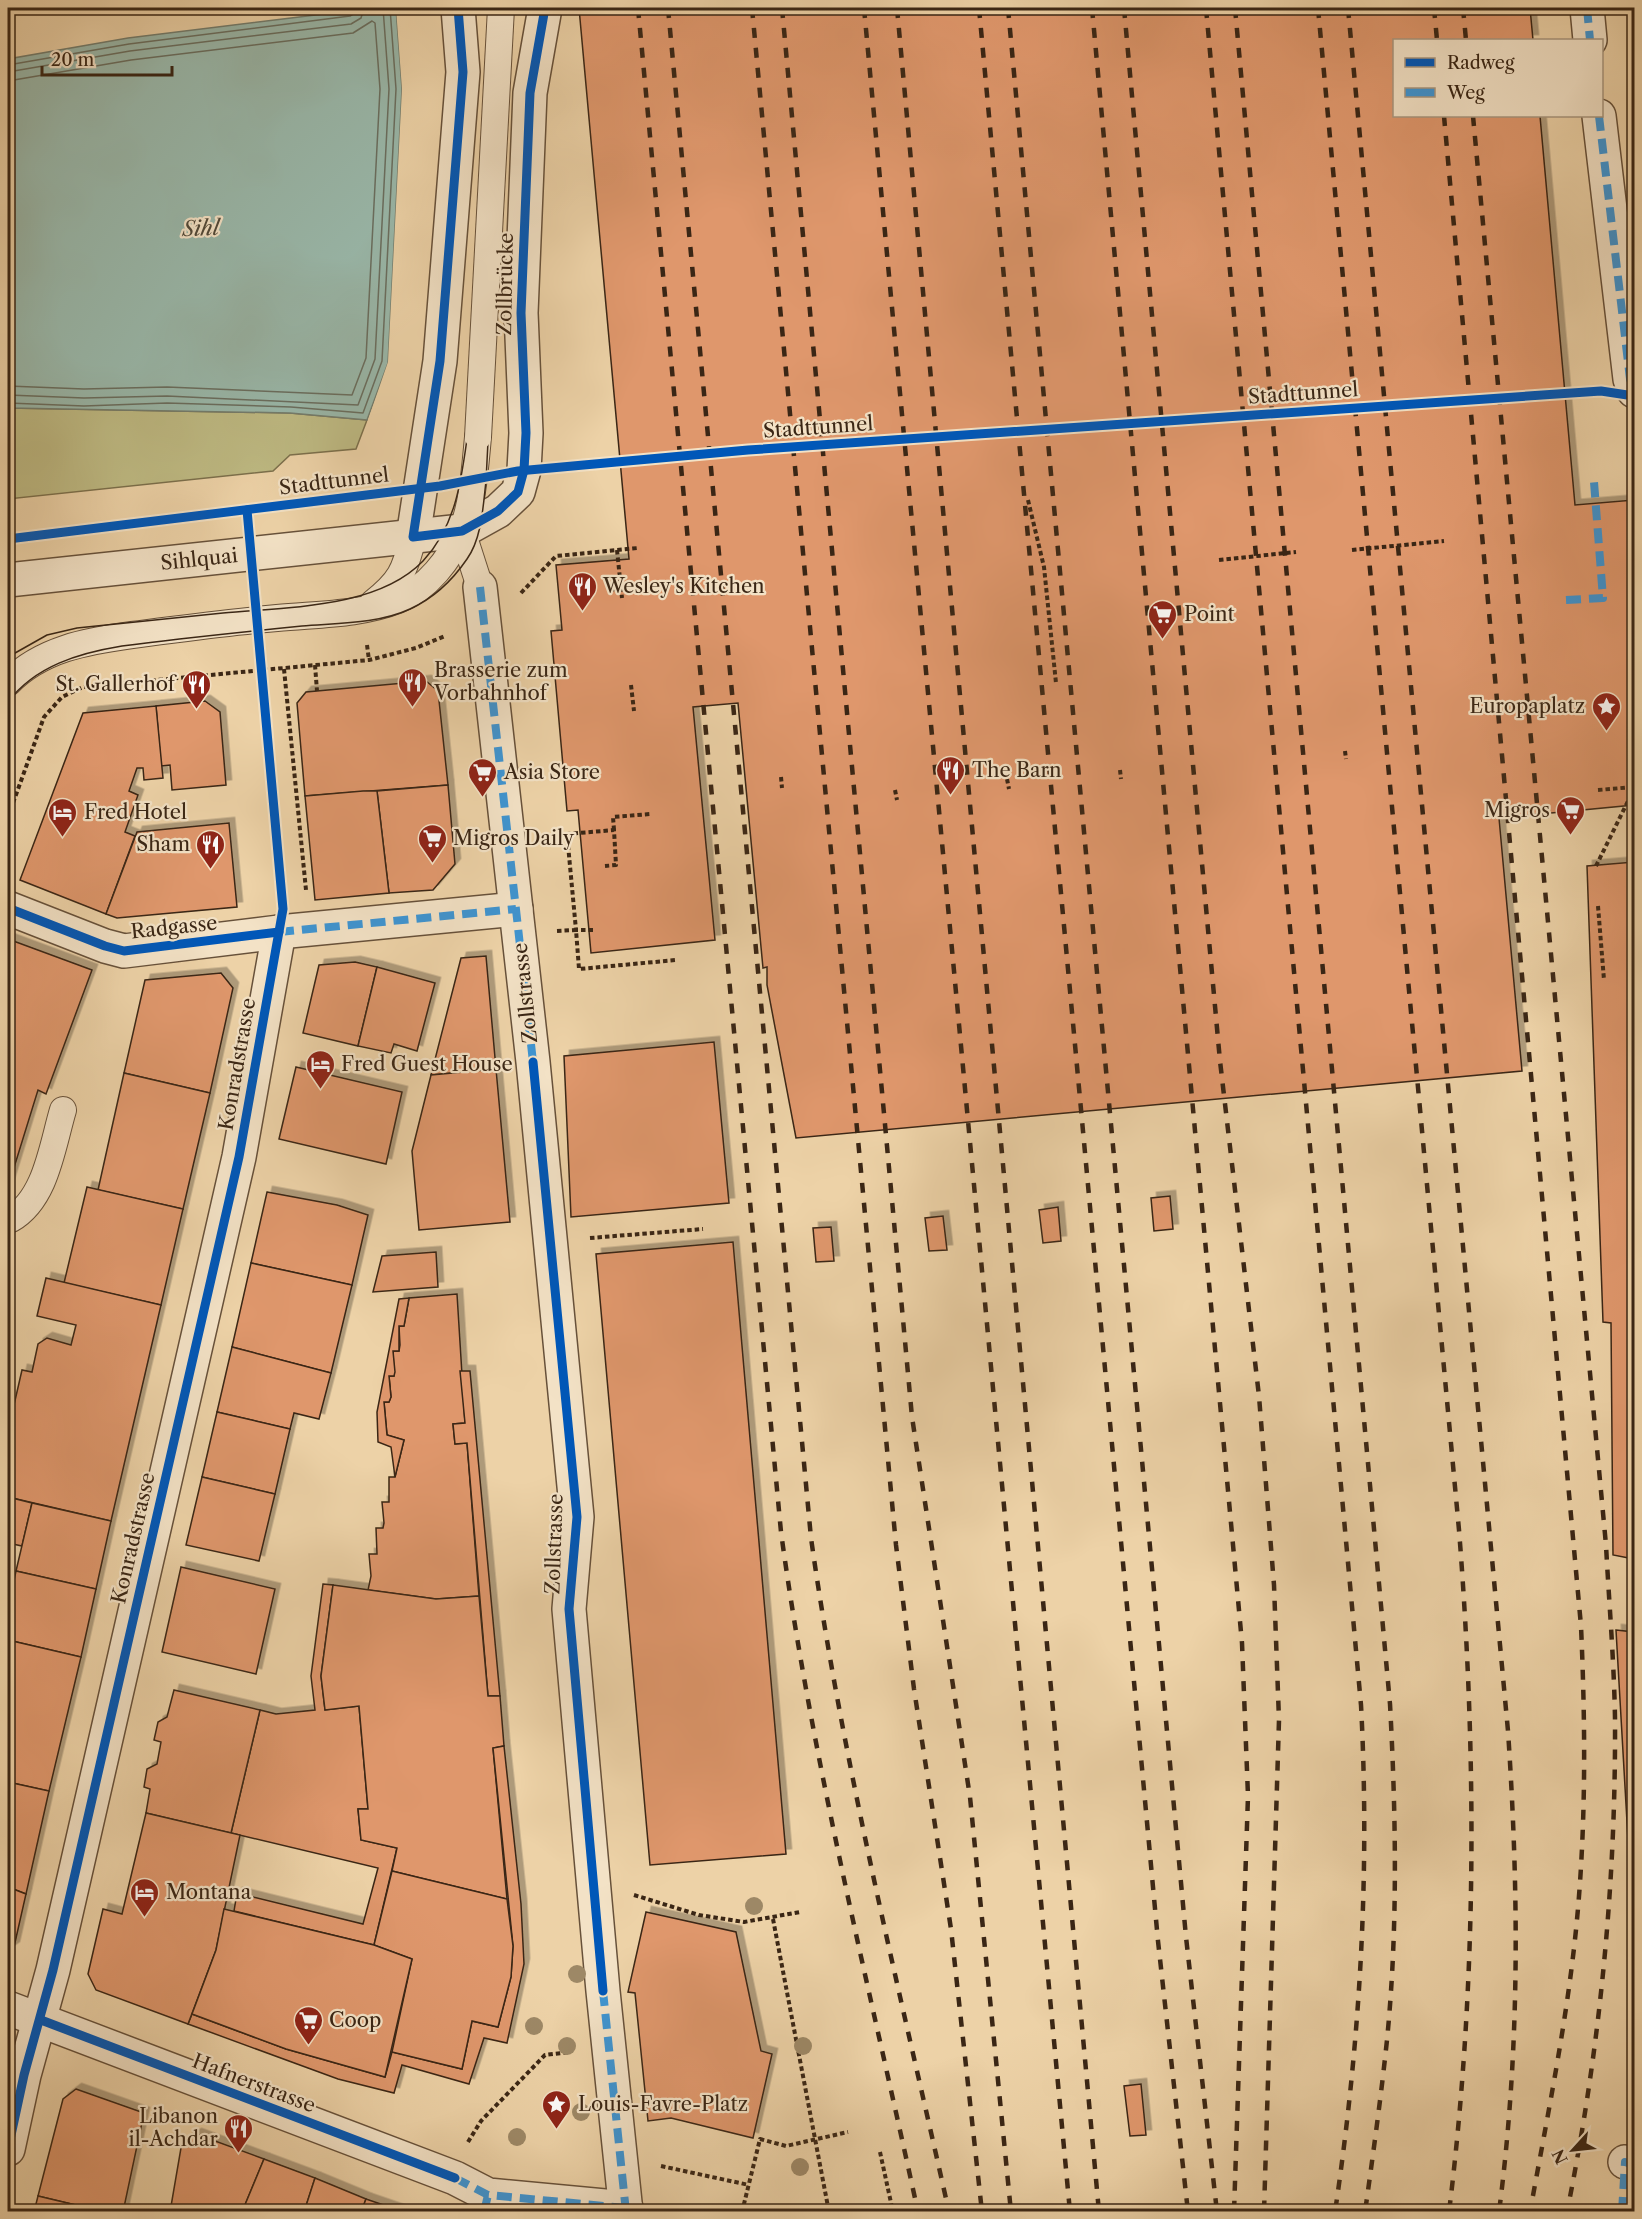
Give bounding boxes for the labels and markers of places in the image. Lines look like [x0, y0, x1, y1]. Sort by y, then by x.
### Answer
restaurant icon: Wesley's Kitchen [566, 570, 598, 612]
place label: Wesley's Kitchen [602, 574, 765, 598]
supermarket icon: Point [1147, 598, 1179, 640]
place label: Point [1184, 602, 1235, 626]
place label: Brasserie zum Vorbahnhof [433, 658, 568, 705]
restaurant icon: Brasserie zum Vorbahnhof [397, 666, 429, 708]
restaurant icon: St. Gallerhof [180, 668, 212, 710]
place label: St. Gallerhof [55, 672, 178, 696]
place icon: Europaplatz [1590, 690, 1622, 732]
place label: Europaplatz [1469, 694, 1585, 718]
restaurant icon: The Barn [935, 754, 967, 796]
supermarket icon: Asia Store [467, 756, 499, 798]
place label: The Barn [972, 758, 1062, 782]
place label: Asia Store [503, 760, 600, 784]
supermarket icon: Migros [1555, 794, 1587, 836]
hotel icon: Fred Hotel [47, 796, 79, 838]
place label: Migros [1484, 798, 1550, 822]
place label: Fred Hotel [84, 800, 187, 824]
supermarket icon: Migros Daily [416, 822, 448, 864]
place label: Migros Daily [453, 826, 575, 850]
restaurant icon: Sham [195, 828, 227, 870]
place label: Sham [136, 832, 190, 856]
hotel icon: Fred Guest House [304, 1048, 336, 1090]
place label: Fred Guest House [341, 1052, 513, 1076]
hotel icon: Montana [129, 1876, 161, 1918]
place label: Montana [166, 1880, 252, 1904]
supermarket icon: Coop [292, 2004, 324, 2046]
place label: Coop [329, 2008, 381, 2032]
place icon: Louis-Favre-Platz [541, 2088, 573, 2130]
place label: Louis-Favre-Platz [578, 2092, 748, 2116]
place label: Libanon il-Achdar [129, 2104, 219, 2151]
restaurant icon: Libanon il-Achdar [223, 2112, 255, 2154]

